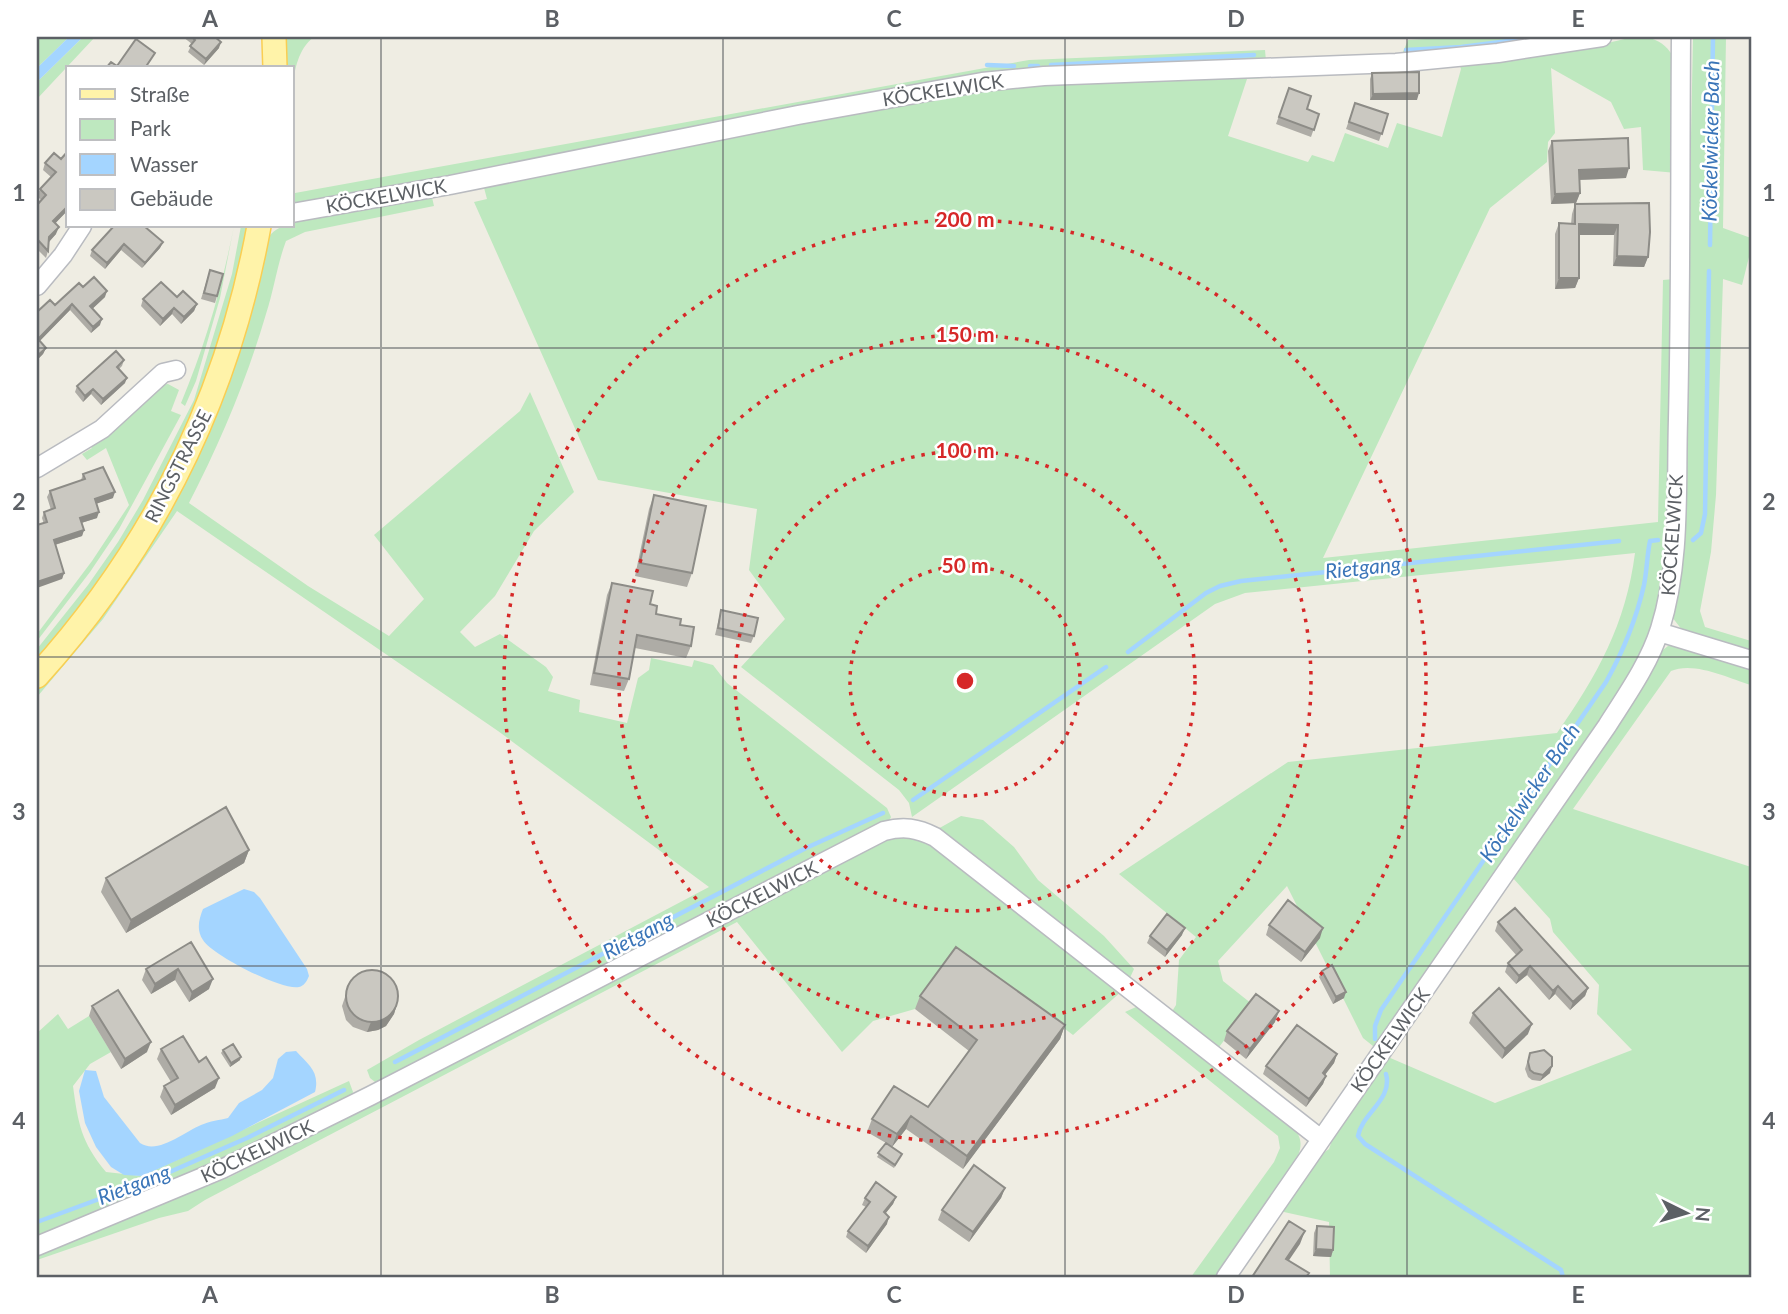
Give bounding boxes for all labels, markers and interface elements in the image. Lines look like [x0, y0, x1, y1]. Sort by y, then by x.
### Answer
text: A [201, 4, 219, 32]
text: B [544, 4, 560, 32]
text: C [886, 4, 902, 32]
text: D [1227, 4, 1245, 32]
text: E [1571, 4, 1585, 32]
water label: Köckelwicker Bach [1696, 60, 1723, 222]
legend [66, 66, 294, 228]
street label: KÖCKELWICK [881, 69, 1005, 110]
text: Straße [130, 81, 190, 106]
text: Park [130, 115, 171, 140]
text: Wasser [130, 151, 198, 176]
street label: KÖCKELWICK [324, 174, 448, 217]
text: 1 [12, 178, 26, 206]
text: 1 [1762, 178, 1776, 206]
text: Gebäude [130, 185, 213, 210]
text: 200 m [935, 206, 995, 231]
text: 150 m [935, 321, 995, 346]
street label: RINGSTRASSE [139, 406, 216, 526]
text: 100 m [935, 437, 995, 462]
street label: KÖCKELWICK [1656, 473, 1687, 597]
text: 2 [12, 487, 26, 515]
text: 2 [1762, 487, 1776, 515]
water label: Rietgang [1324, 550, 1403, 583]
text: 50 m [941, 552, 989, 577]
centre of rings [953, 669, 977, 693]
water label: Köckelwicker Bach [1473, 718, 1584, 866]
text: 3 [12, 797, 26, 825]
text: 3 [1762, 797, 1776, 825]
street label: KÖCKELWICK [702, 855, 822, 932]
water label: Rietgang [598, 905, 678, 964]
street label: KÖCKELWICK [1345, 983, 1434, 1096]
text: 4 [12, 1106, 26, 1134]
text: 4 [1762, 1106, 1776, 1134]
street label: KÖCKELWICK [197, 1114, 317, 1187]
water label: Rietgang [93, 1158, 174, 1209]
north arrow [1652, 1178, 1722, 1248]
text: N [1691, 1206, 1716, 1223]
text: A [201, 1280, 219, 1308]
text: B [544, 1280, 560, 1308]
text: C [886, 1280, 902, 1308]
text: D [1227, 1280, 1245, 1308]
text: E [1571, 1280, 1585, 1308]

